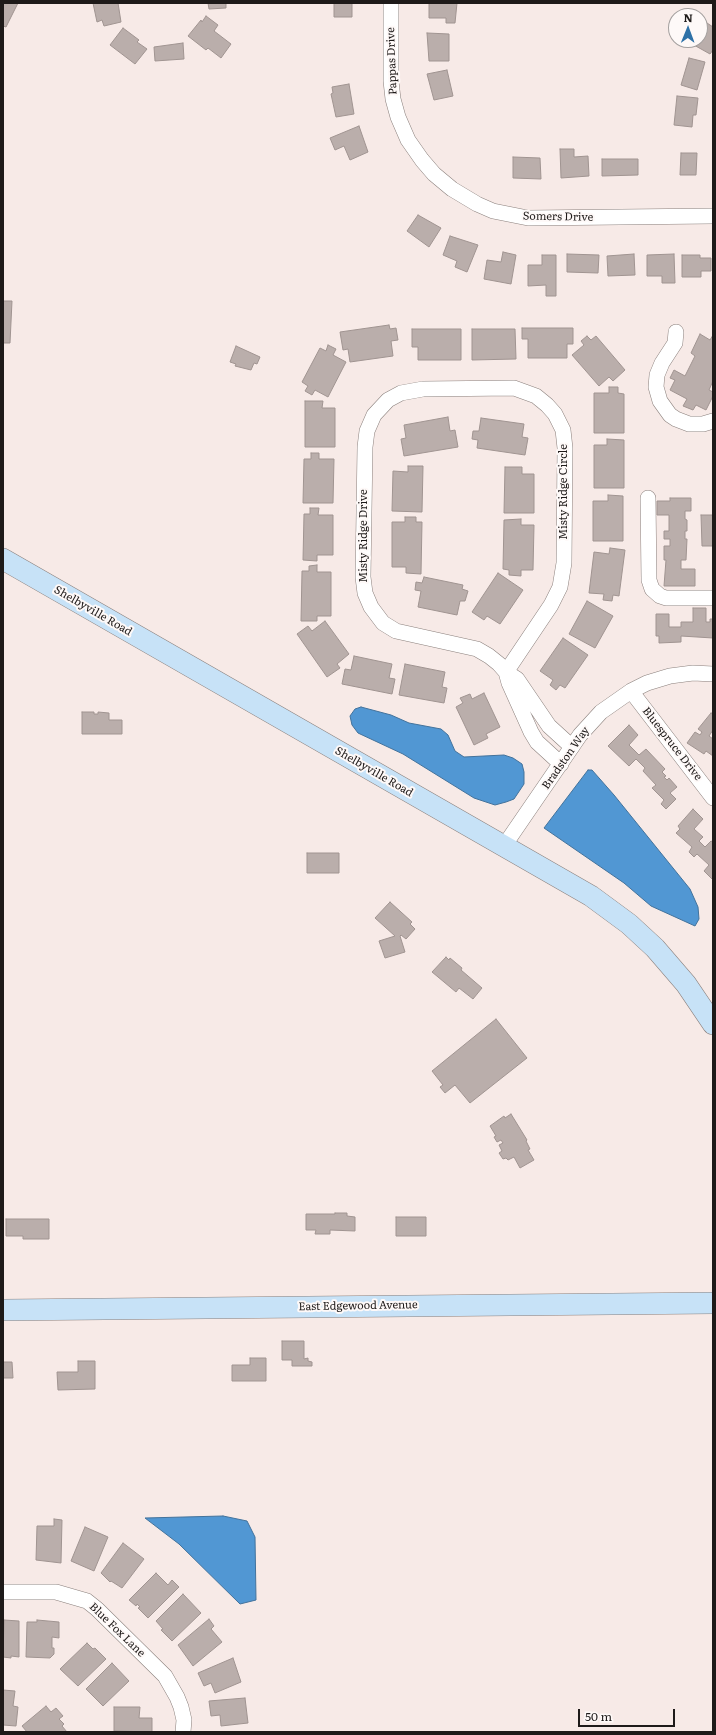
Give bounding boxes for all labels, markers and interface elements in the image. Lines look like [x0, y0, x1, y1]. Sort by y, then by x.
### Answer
north arrow [668, 8, 708, 48]
text: N [683, 9, 693, 25]
street label: Pappas Drive [384, 27, 400, 95]
street label: Somers Drive [523, 210, 593, 224]
street label: Misty Ridge Circle [557, 444, 571, 540]
street label: Misty Ridge Drive [357, 489, 371, 583]
street label: Shelbyville Road [52, 583, 134, 639]
street label: Bluespruce Drive [639, 705, 705, 783]
street label: Bradston Way [539, 724, 593, 792]
street label: Shelbyville Road [333, 744, 415, 800]
street label: East Edgewood Avenue [298, 1298, 418, 1314]
street label: Blue Fox Lane [86, 1600, 148, 1660]
scale bar [580, 1701, 677, 1727]
text: 50 m [585, 1707, 612, 1725]

